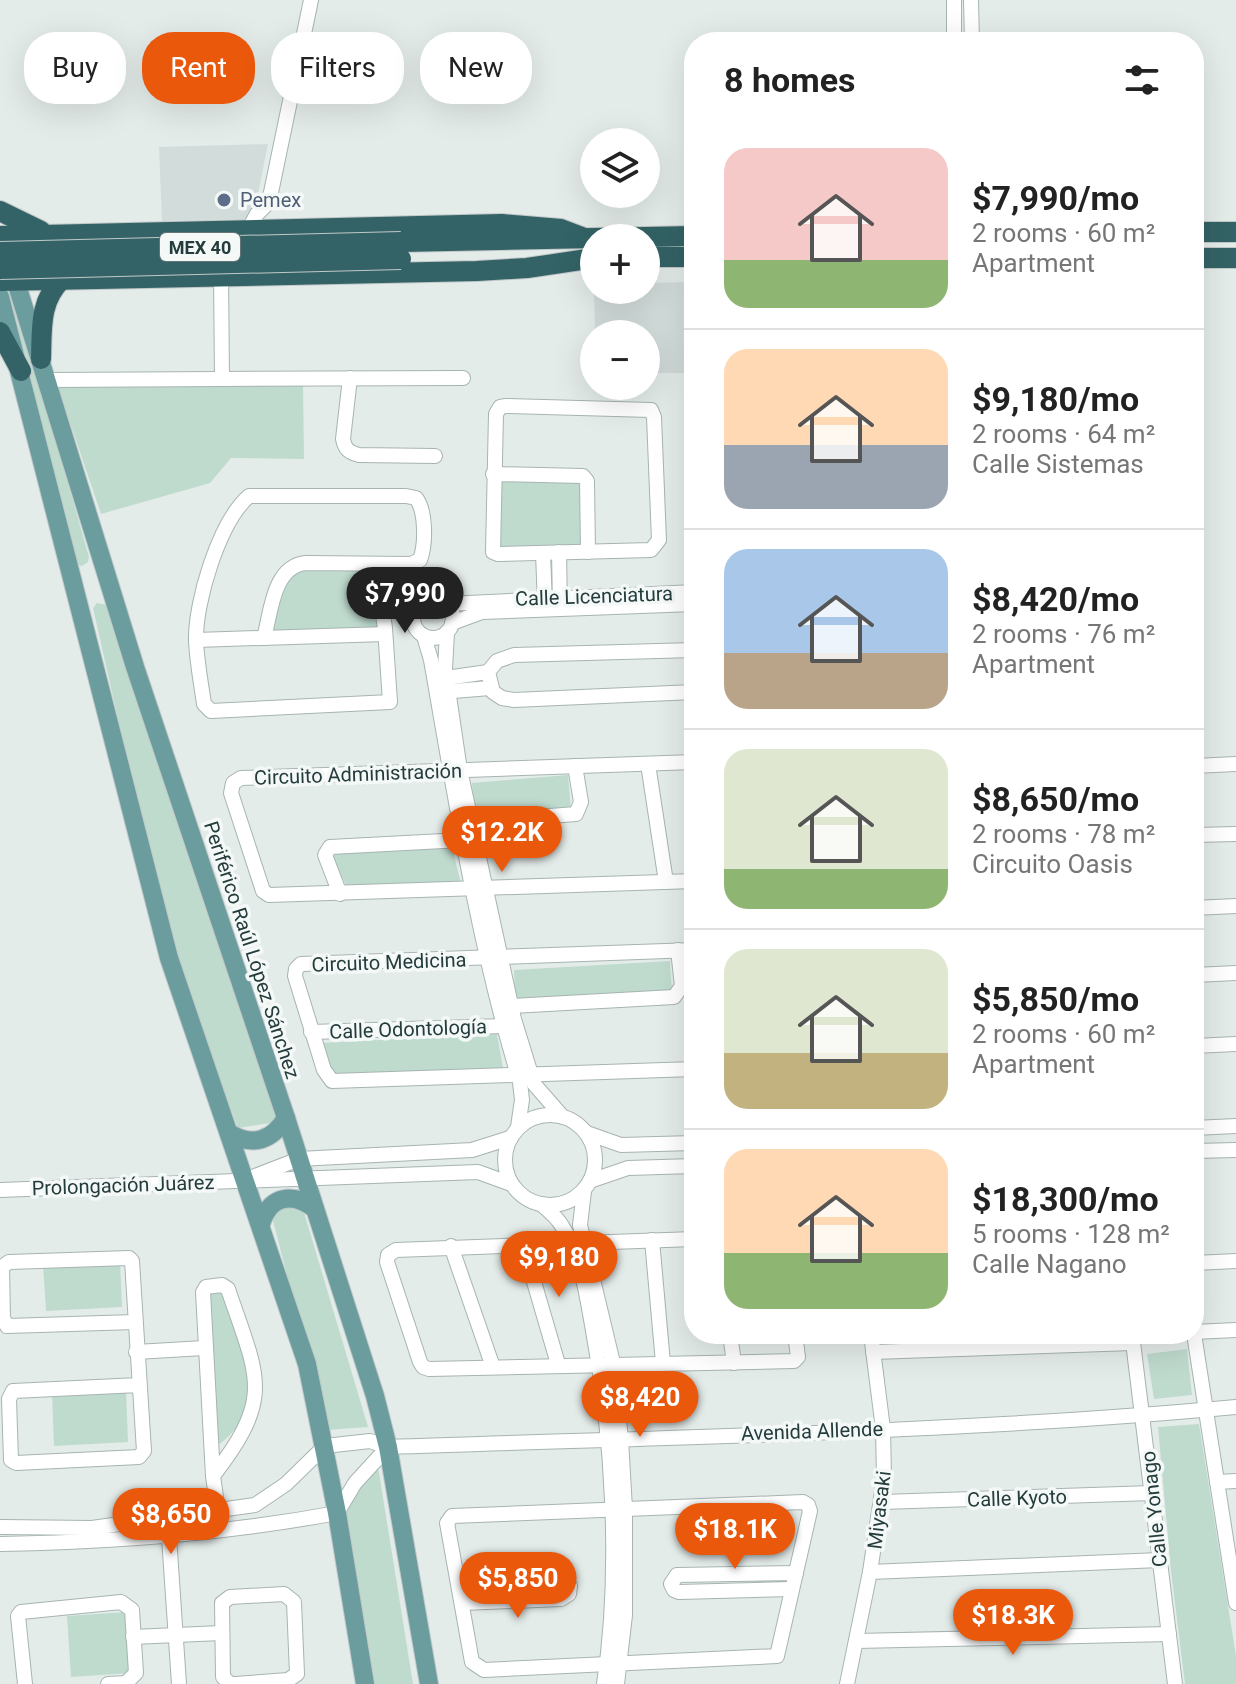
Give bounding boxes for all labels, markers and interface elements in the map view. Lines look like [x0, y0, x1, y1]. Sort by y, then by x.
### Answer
chip: Buy [24, 32, 126, 104]
chip: Rent [142, 32, 255, 104]
chip: Filters [271, 32, 404, 104]
chip: New [420, 32, 532, 104]
icon: filters [1120, 58, 1164, 102]
text: 8 homes [724, 60, 855, 100]
map controls [580, 128, 660, 400]
button: layers [580, 128, 660, 208]
text: $7,990/mo [972, 178, 1139, 218]
icon: home [788, 180, 884, 276]
place label: Pemex [240, 188, 301, 212]
marker: Pemex [215, 191, 233, 209]
text: 2 rooms · 60 m² [972, 218, 1155, 248]
button: + [580, 224, 660, 304]
road number: MEX 40 [160, 233, 240, 261]
text: Apartment [972, 248, 1095, 278]
button: − [580, 320, 660, 400]
text: $9,180/mo [972, 379, 1139, 419]
icon: home [788, 381, 884, 477]
text: 2 rooms · 64 m² [972, 419, 1155, 449]
text: Calle Sistemas [972, 449, 1144, 479]
pin: $7,990 [340, 567, 470, 635]
text: $7,990 [365, 578, 445, 608]
text: $8,420/mo [972, 579, 1139, 619]
street label: Calle Licenciatura [515, 581, 673, 611]
icon: home [788, 581, 884, 677]
text: 2 rooms · 76 m² [972, 619, 1155, 649]
text: Apartment [972, 649, 1095, 679]
street label: Circuito Administración [254, 758, 462, 790]
text: $8,650/mo [972, 779, 1139, 819]
icon: home [788, 781, 884, 877]
pin: $12.2K [437, 806, 567, 874]
text: $12.2K [460, 817, 544, 847]
street label: Periférico Raúl López Sánchez [199, 818, 305, 1082]
text: 2 rooms · 78 m² [972, 819, 1155, 849]
text: Circuito Oasis [972, 849, 1133, 879]
street label: Circuito Medicina [311, 947, 467, 977]
text: $5,850/mo [972, 979, 1139, 1019]
icon: home [788, 981, 884, 1077]
street label: Calle Odontología [329, 1014, 487, 1044]
text: 2 rooms · 60 m² [972, 1019, 1155, 1049]
text: Apartment [972, 1049, 1095, 1079]
street label: Prolongación Juárez [31, 1170, 215, 1200]
text: $18,300/mo [972, 1179, 1159, 1219]
icon: home [788, 1181, 884, 1277]
text: 5 rooms · 128 m² [972, 1219, 1170, 1249]
pin: $9,180 [494, 1231, 624, 1299]
text: $9,180 [519, 1242, 599, 1272]
text: Calle Nagano [972, 1249, 1127, 1279]
pin: $8,420 [575, 1371, 705, 1439]
text: $8,420 [600, 1382, 680, 1412]
street label: Avenida Allende [741, 1417, 883, 1445]
street label: Calle Yonago [1136, 1450, 1172, 1568]
street label: Miyasaki [862, 1469, 896, 1551]
street label: Calle Kyoto [967, 1484, 1067, 1512]
pin: $8,650 [106, 1488, 236, 1556]
text: $8,650 [131, 1499, 211, 1529]
pin: $18.1K [670, 1503, 800, 1571]
text: $18.1K [693, 1514, 777, 1544]
pin: $5,850 [453, 1552, 583, 1620]
text: $5,850 [478, 1563, 558, 1593]
pin: $18.3K [948, 1589, 1078, 1657]
text: $18.3K [971, 1600, 1055, 1630]

